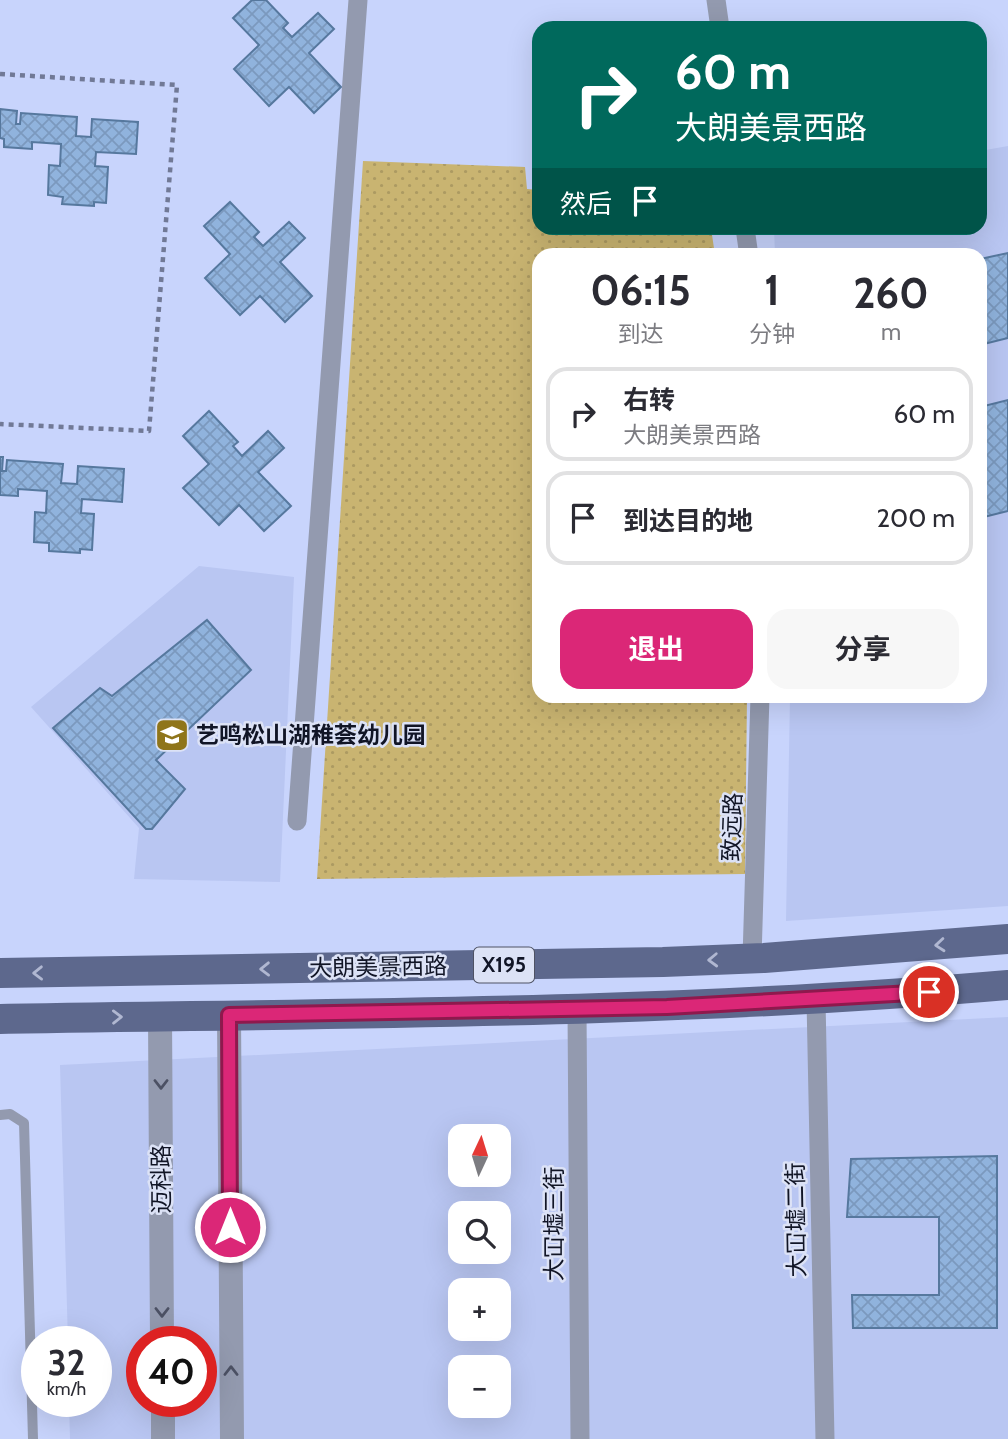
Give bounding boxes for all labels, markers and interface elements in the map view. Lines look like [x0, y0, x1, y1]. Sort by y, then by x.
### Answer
text: 60 m [675, 42, 791, 101]
icon: right [560, 49, 651, 140]
text: 大朗美景西路 [675, 108, 867, 147]
icon: arrive [626, 182, 664, 220]
text: 然后 [560, 188, 612, 220]
text: 06:15 [590, 264, 691, 316]
text: 1 [764, 264, 780, 316]
text: 260 [853, 267, 929, 319]
text: m [881, 318, 901, 346]
text: 到达 [618, 320, 664, 348]
text: 分钟 [749, 320, 795, 348]
text: 右转 [623, 384, 675, 416]
icon: right [564, 395, 602, 433]
text: 60 m [893, 398, 955, 430]
text: 大朗美景西路 [623, 421, 761, 449]
icon: arrive [564, 499, 602, 537]
text: 200 m [876, 502, 955, 534]
text: 到达目的地 [623, 505, 753, 537]
button: 退出 [560, 609, 753, 689]
button: 分享 [767, 609, 959, 689]
school or university icon: 艺鸣松山湖稚荟幼儿园 [153, 716, 191, 754]
place label: 艺鸣松山湖稚荟幼儿园 [196, 721, 426, 749]
street label: 致远路 [717, 792, 747, 862]
one-way arrow [934, 937, 945, 952]
road number: X195 [474, 948, 534, 982]
street label: 大朗美景西路 [309, 952, 447, 982]
one-way arrow [707, 952, 718, 967]
one-way arrow [259, 961, 270, 977]
pin [899, 962, 959, 1022]
one-way arrow [32, 965, 42, 981]
icon: arrive [910, 973, 948, 1011]
one-way arrow [112, 1009, 123, 1024]
one-way arrow [153, 1079, 169, 1090]
north arrow [448, 1124, 511, 1186]
map controls [448, 1124, 511, 1418]
street label: 迈科路 [147, 1145, 175, 1214]
street label: 大冚墟二街 [781, 1162, 811, 1278]
street label: 大冚墟三街 [540, 1167, 568, 1282]
position arrow [193, 1190, 267, 1264]
button: search [448, 1201, 511, 1264]
button: + [448, 1278, 511, 1341]
one-way arrow [154, 1307, 170, 1317]
speed limit sign: 40 [126, 1326, 217, 1417]
text: 32 [48, 1341, 85, 1384]
button: − [448, 1355, 511, 1418]
one-way arrow [223, 1365, 239, 1376]
text: km/h [47, 1378, 86, 1400]

